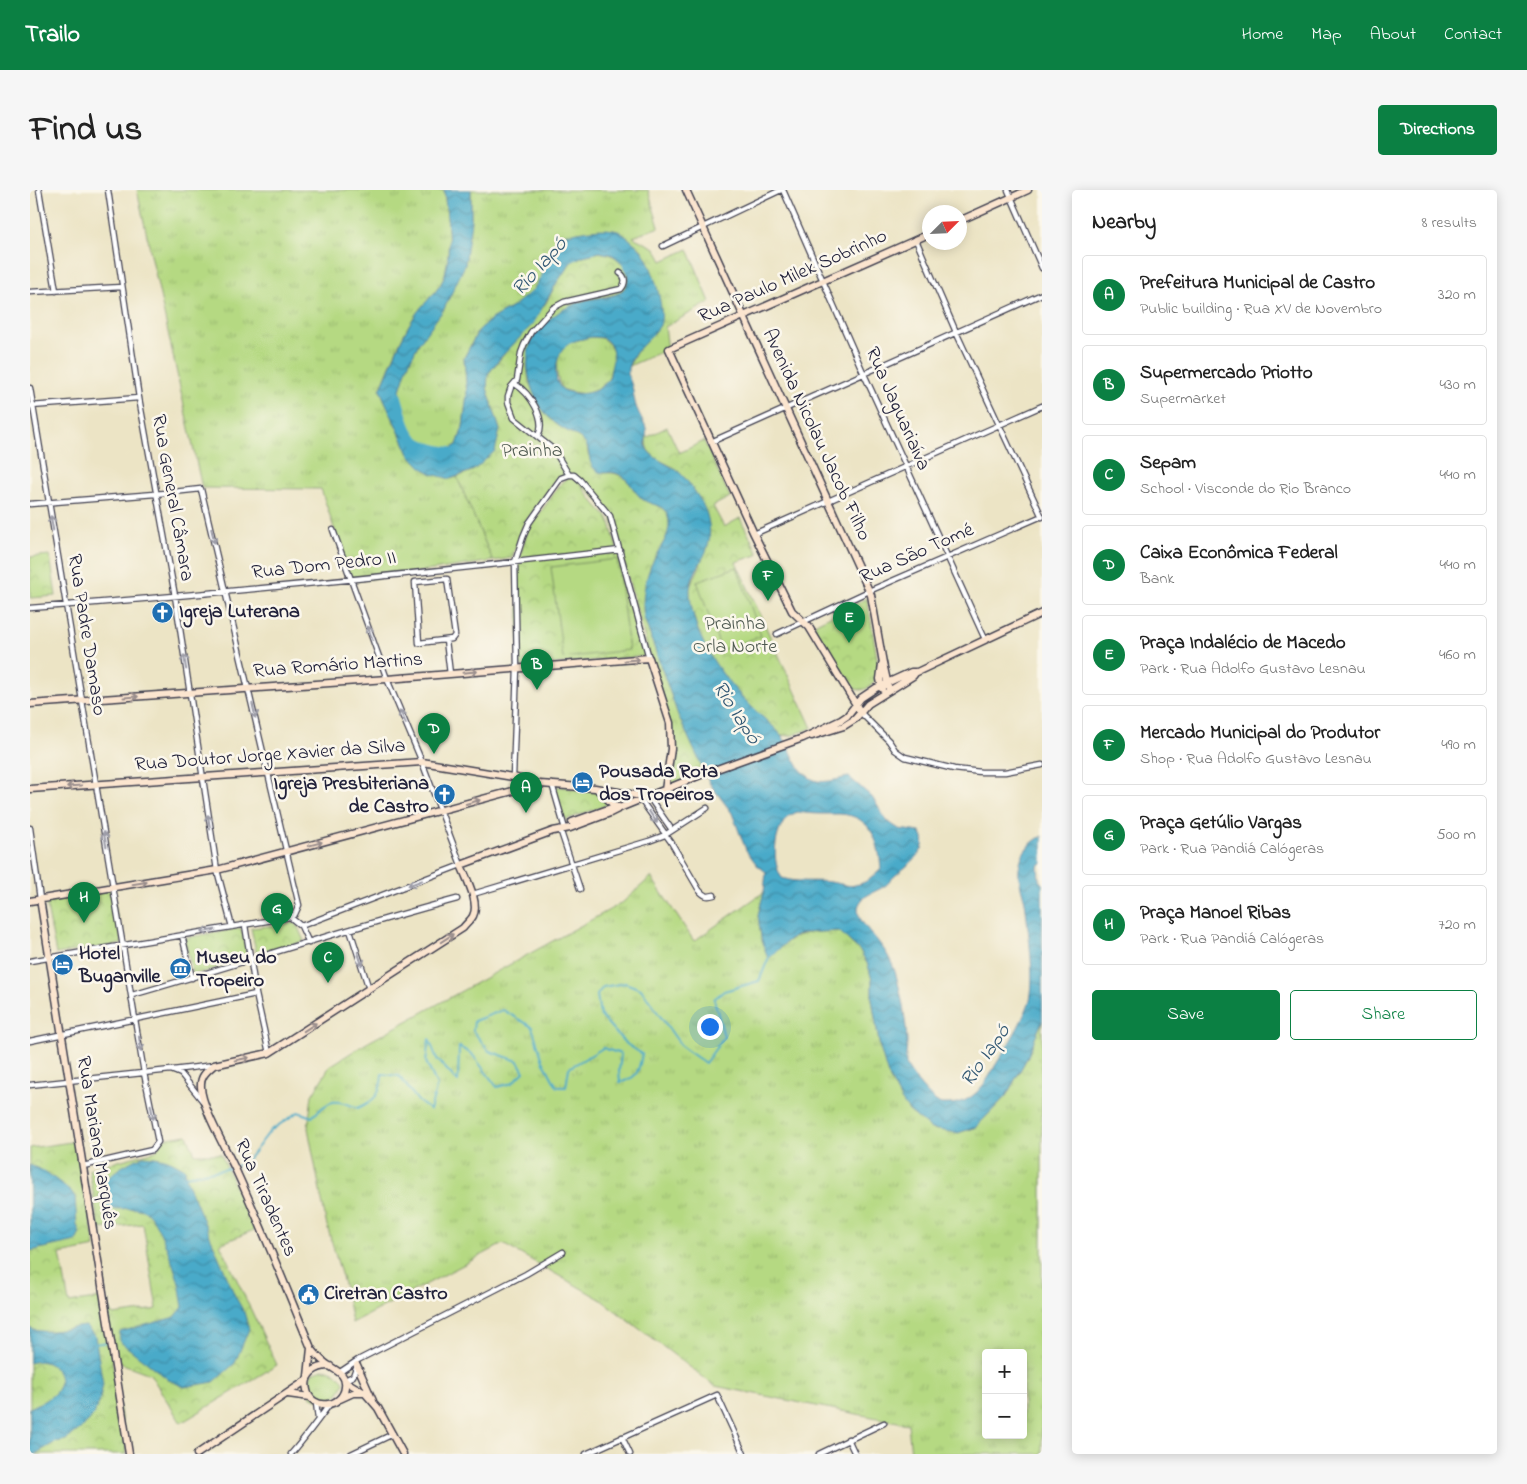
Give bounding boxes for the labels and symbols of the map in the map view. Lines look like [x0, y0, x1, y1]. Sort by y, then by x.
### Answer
north arrow [922, 205, 967, 250]
street label: Rua Paulo Milek Sobrinho [694, 222, 892, 332]
water label: Rio Iapó [505, 230, 575, 303]
street label: Avenida Nicolau Jacob Filho [754, 324, 878, 546]
street label: Rua Jaguariaíva [856, 342, 937, 476]
street label: Rua General Câmara [143, 412, 201, 584]
park label: Prainha [501, 437, 563, 466]
one-way arrow [47, 515, 57, 531]
street label: Rua São Tomé [855, 516, 979, 592]
one-way arrow [209, 527, 218, 543]
street label: Rua Dom Pedro II [250, 544, 398, 588]
street label: Rua Padre Damaso [59, 552, 113, 718]
pin: F [752, 560, 784, 601]
place label: Igreja Luterana [179, 598, 300, 628]
church icon: Igreja Luterana [151, 600, 175, 624]
pin: E [833, 602, 865, 643]
park label: Prainha Orla Norte [693, 610, 777, 662]
one-way arrow [365, 626, 374, 642]
street label: Rua Romário Martins [252, 646, 424, 686]
pin: B [521, 649, 553, 690]
one-way arrow [180, 654, 190, 670]
one-way arrow [624, 655, 640, 664]
one-way arrow [462, 668, 478, 677]
water label: Rio Iapó [704, 675, 768, 752]
one-way arrow [123, 693, 139, 702]
one-way arrow [250, 703, 259, 719]
one-way arrow [398, 710, 407, 725]
pin: D [418, 713, 450, 754]
street label: Rua Doutor Jorge Xavier da Silva [134, 732, 407, 781]
place label: Pousada Rota dos Tropeiros [599, 758, 718, 810]
place label: Igreja Presbiteriana de Castro [274, 770, 429, 822]
hotel icon: Pousada Rota dos Tropeiros [571, 771, 595, 795]
pin: A [510, 772, 542, 813]
one-way arrow [67, 781, 83, 790]
church icon: Igreja Presbiteriana de Castro [433, 783, 457, 807]
one-way arrow [464, 797, 480, 807]
one-way arrow [648, 810, 658, 824]
one-way arrow [204, 815, 214, 831]
one-way arrow [100, 831, 110, 847]
one-way arrow [307, 839, 323, 848]
one-way arrow [132, 877, 148, 887]
one-way arrow [408, 879, 423, 888]
pin: H [68, 882, 100, 923]
pin: G [261, 893, 293, 934]
one-way arrow [200, 927, 216, 937]
one-way arrow [439, 933, 453, 943]
place label: Hotel Buganville [78, 940, 162, 993]
pin: C [312, 942, 344, 983]
place label: Museu do Tropeiro [196, 944, 277, 996]
one-way arrow [356, 951, 365, 967]
hotel icon: Hotel Buganville [51, 953, 75, 977]
museum icon: Museu do Tropeiro [168, 957, 192, 981]
your location [697, 1014, 723, 1040]
water label: Rio Iapó [954, 1018, 1019, 1093]
one-way arrow [303, 1022, 317, 1032]
one-way arrow [135, 1036, 145, 1052]
street label: Rua Mariana Marquês [68, 1054, 124, 1232]
one-way arrow [233, 1054, 249, 1063]
one-way arrow [148, 1104, 157, 1120]
street label: Rua Tiradentes [226, 1134, 304, 1262]
place label: Ciretran Castro [324, 1280, 448, 1309]
public building icon: Ciretran Castro [296, 1282, 320, 1306]

